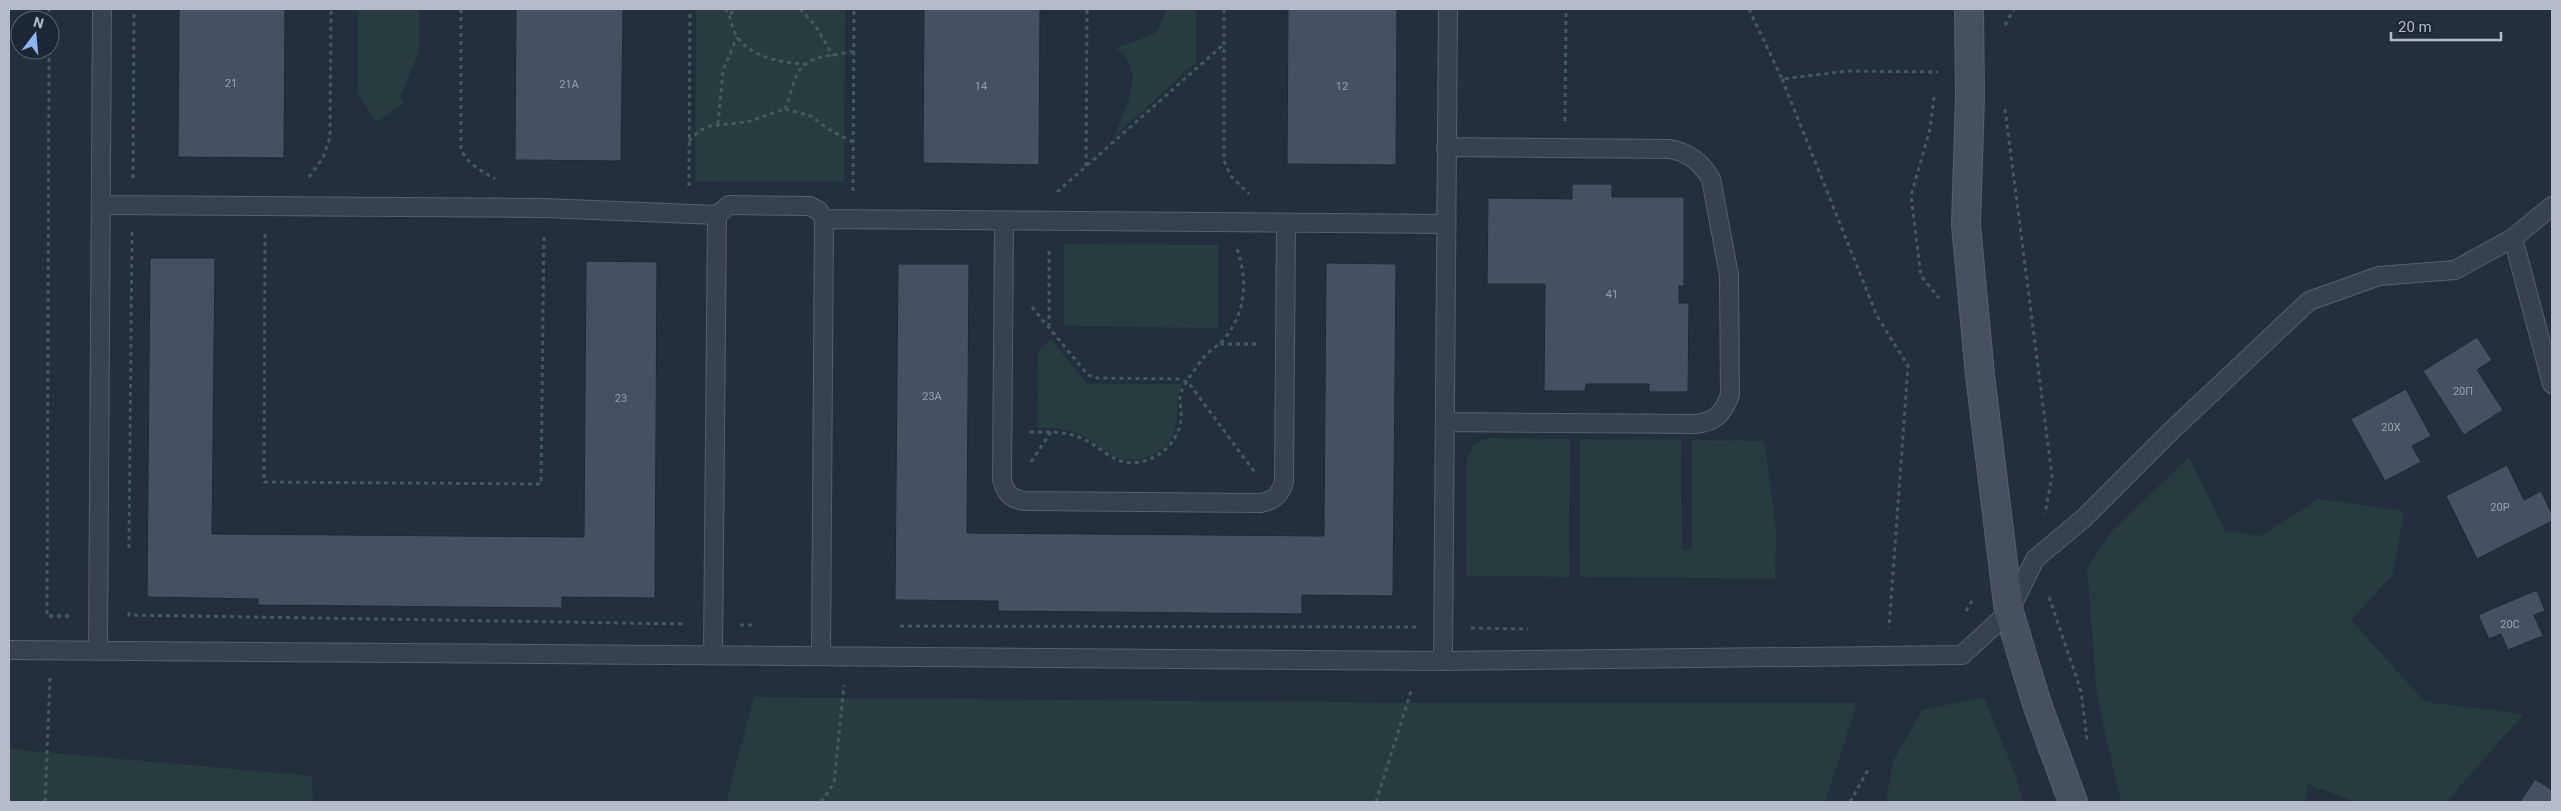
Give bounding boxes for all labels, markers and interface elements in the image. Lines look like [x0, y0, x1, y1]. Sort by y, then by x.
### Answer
north arrow [10, 10, 60, 60]
scale bar [2391, 10, 2501, 42]
text: N [32, 13, 46, 32]
text: 20 m [2398, 18, 2432, 36]
house number: 21 [225, 77, 237, 90]
house number: 21А [559, 78, 580, 91]
house number: 14 [975, 80, 987, 93]
house number: 12 [1336, 80, 1348, 93]
house number: 41 [1606, 288, 1618, 301]
house number: 20П [2453, 385, 2473, 398]
house number: 23А [922, 390, 943, 403]
house number: 23 [615, 392, 627, 405]
house number: 20Х [2381, 421, 2401, 434]
house number: 20Р [2490, 501, 2510, 514]
house number: 20С [2500, 618, 2520, 631]

